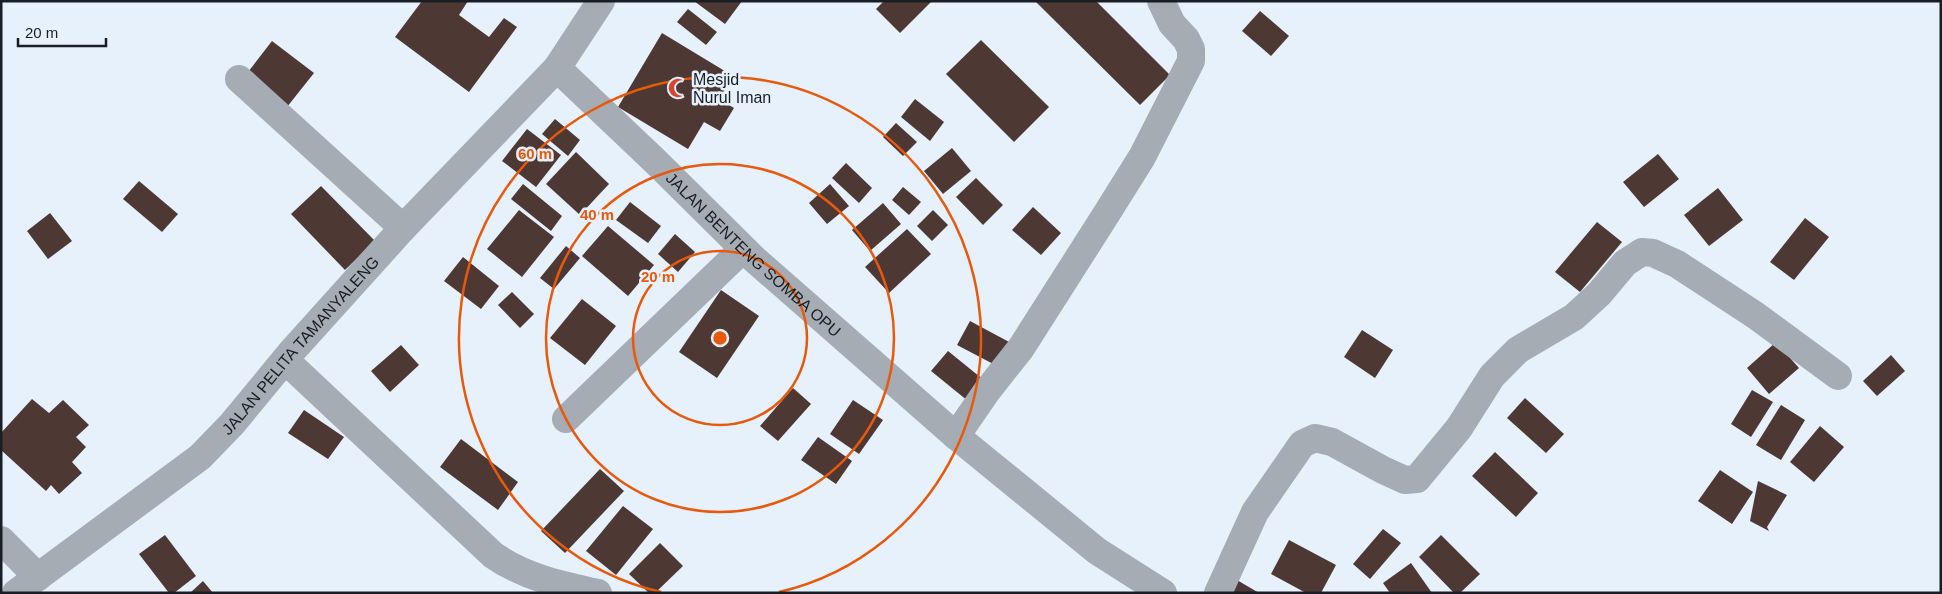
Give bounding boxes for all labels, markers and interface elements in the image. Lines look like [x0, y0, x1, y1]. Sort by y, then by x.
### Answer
scale bar [18, 15, 105, 47]
text: 20 m [25, 24, 58, 41]
place label: Mesjid Nurul Iman [693, 71, 771, 106]
mosque icon: Mesjid Nurul Iman [667, 77, 689, 99]
text: 60 m [518, 145, 552, 162]
street label: JALAN BENTENG SOMBA OPU [663, 169, 844, 340]
text: 40 m [580, 206, 614, 223]
street label: JALAN PELITA TAMANYALENG [218, 253, 382, 438]
text: 20 m [641, 268, 675, 285]
centre of rings [711, 329, 729, 347]

